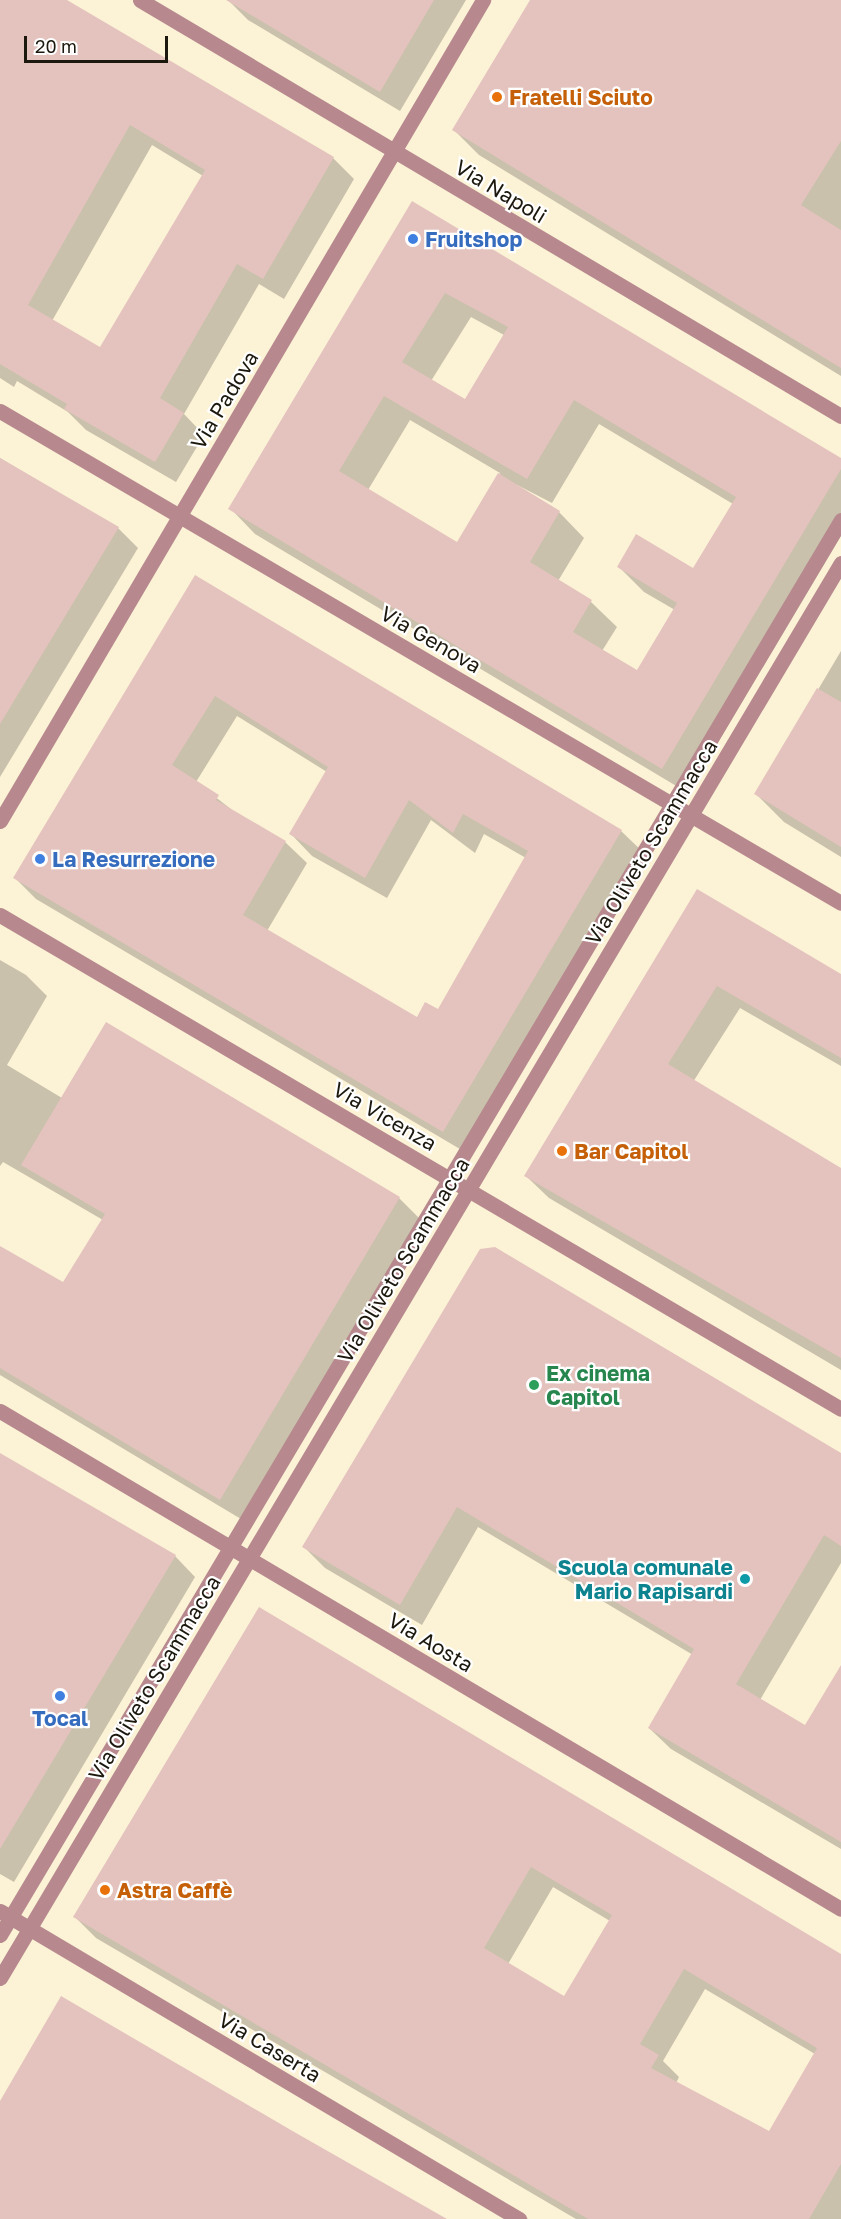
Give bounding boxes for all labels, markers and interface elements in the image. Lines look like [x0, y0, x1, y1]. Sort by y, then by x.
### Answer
scale bar [27, 24, 171, 62]
text: 20 m [35, 35, 77, 57]
place label: Fratelli Sciuto [509, 84, 653, 110]
marker: Fratelli Sciuto [490, 90, 504, 104]
street label: Via Napoli [451, 154, 551, 228]
place label: Fruitshop [425, 226, 522, 252]
marker: Fruitshop [406, 232, 420, 246]
street label: Via Padova [185, 346, 263, 454]
street label: Via Genova [376, 600, 486, 678]
street label: Via Oliveto Scammacca [580, 735, 722, 949]
place label: La Resurrezione [52, 846, 215, 872]
marker: La Resurrezione [33, 852, 47, 866]
street label: Via Vicenza [329, 1076, 441, 1156]
place label: Bar Capitol [574, 1138, 688, 1164]
marker: Bar Capitol [555, 1144, 569, 1158]
street label: Via Oliveto Scammacca [332, 1153, 474, 1367]
place label: Ex cinema Capitol [546, 1360, 650, 1410]
marker: Ex cinema Capitol [527, 1378, 541, 1392]
place label: Scuola comunale Mario Rapisardi [558, 1554, 733, 1604]
street label: Via Oliveto Scammacca [83, 1571, 225, 1785]
marker: Scuola comunale Mario Rapisardi [738, 1572, 752, 1586]
street label: Via Aosta [384, 1607, 478, 1677]
marker: Tocal [53, 1689, 67, 1703]
place label: Tocal [32, 1705, 88, 1731]
place label: Astra Caffè [117, 1877, 232, 1903]
marker: Astra Caffè [98, 1883, 112, 1897]
street label: Via Caserta [214, 2007, 326, 2087]

